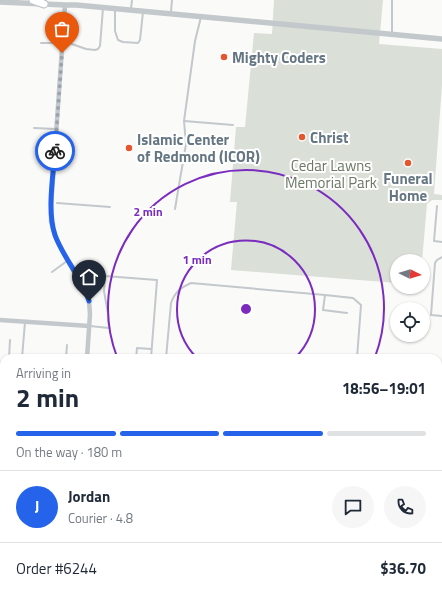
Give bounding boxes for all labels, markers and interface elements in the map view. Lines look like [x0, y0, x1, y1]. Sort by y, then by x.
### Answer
pin [45, 12, 79, 53]
icon: bag [51, 18, 73, 40]
place label: Mighty Coders [232, 46, 326, 69]
marker: Mighty Coders [219, 52, 229, 62]
place label: Christ [310, 126, 349, 149]
place label: Islamic Center of Redmond (ICOR) [137, 128, 260, 168]
courier [35, 131, 75, 171]
marker: Christ [297, 132, 307, 142]
icon: bike [44, 140, 66, 162]
marker: Islamic Center of Redmond (ICOR) [124, 143, 134, 153]
park label: Cedar Lawns Memorial Park [285, 154, 377, 194]
marker: Funeral Home [403, 158, 413, 168]
place label: Funeral Home [383, 167, 433, 207]
text: 2 min [133, 202, 163, 221]
text: 1 min [182, 250, 212, 269]
north arrow [390, 254, 430, 294]
map controls [390, 254, 430, 342]
pin [72, 260, 106, 301]
icon: home [78, 266, 100, 288]
centre of rings [239, 302, 253, 316]
button: locate [390, 302, 430, 342]
text: Arriving in [16, 363, 71, 383]
text: 18:56–19:01 [342, 377, 426, 400]
text: 2 min [16, 378, 79, 417]
text: On the way · 180 m [16, 442, 122, 462]
text: Jordan [68, 485, 110, 508]
button: chat [332, 486, 374, 528]
button: phone [384, 486, 426, 528]
text: J [35, 495, 39, 518]
text: Courier · 4.8 [68, 508, 133, 528]
text: Order #6244 [16, 557, 97, 580]
text: $36.70 [380, 557, 426, 580]

